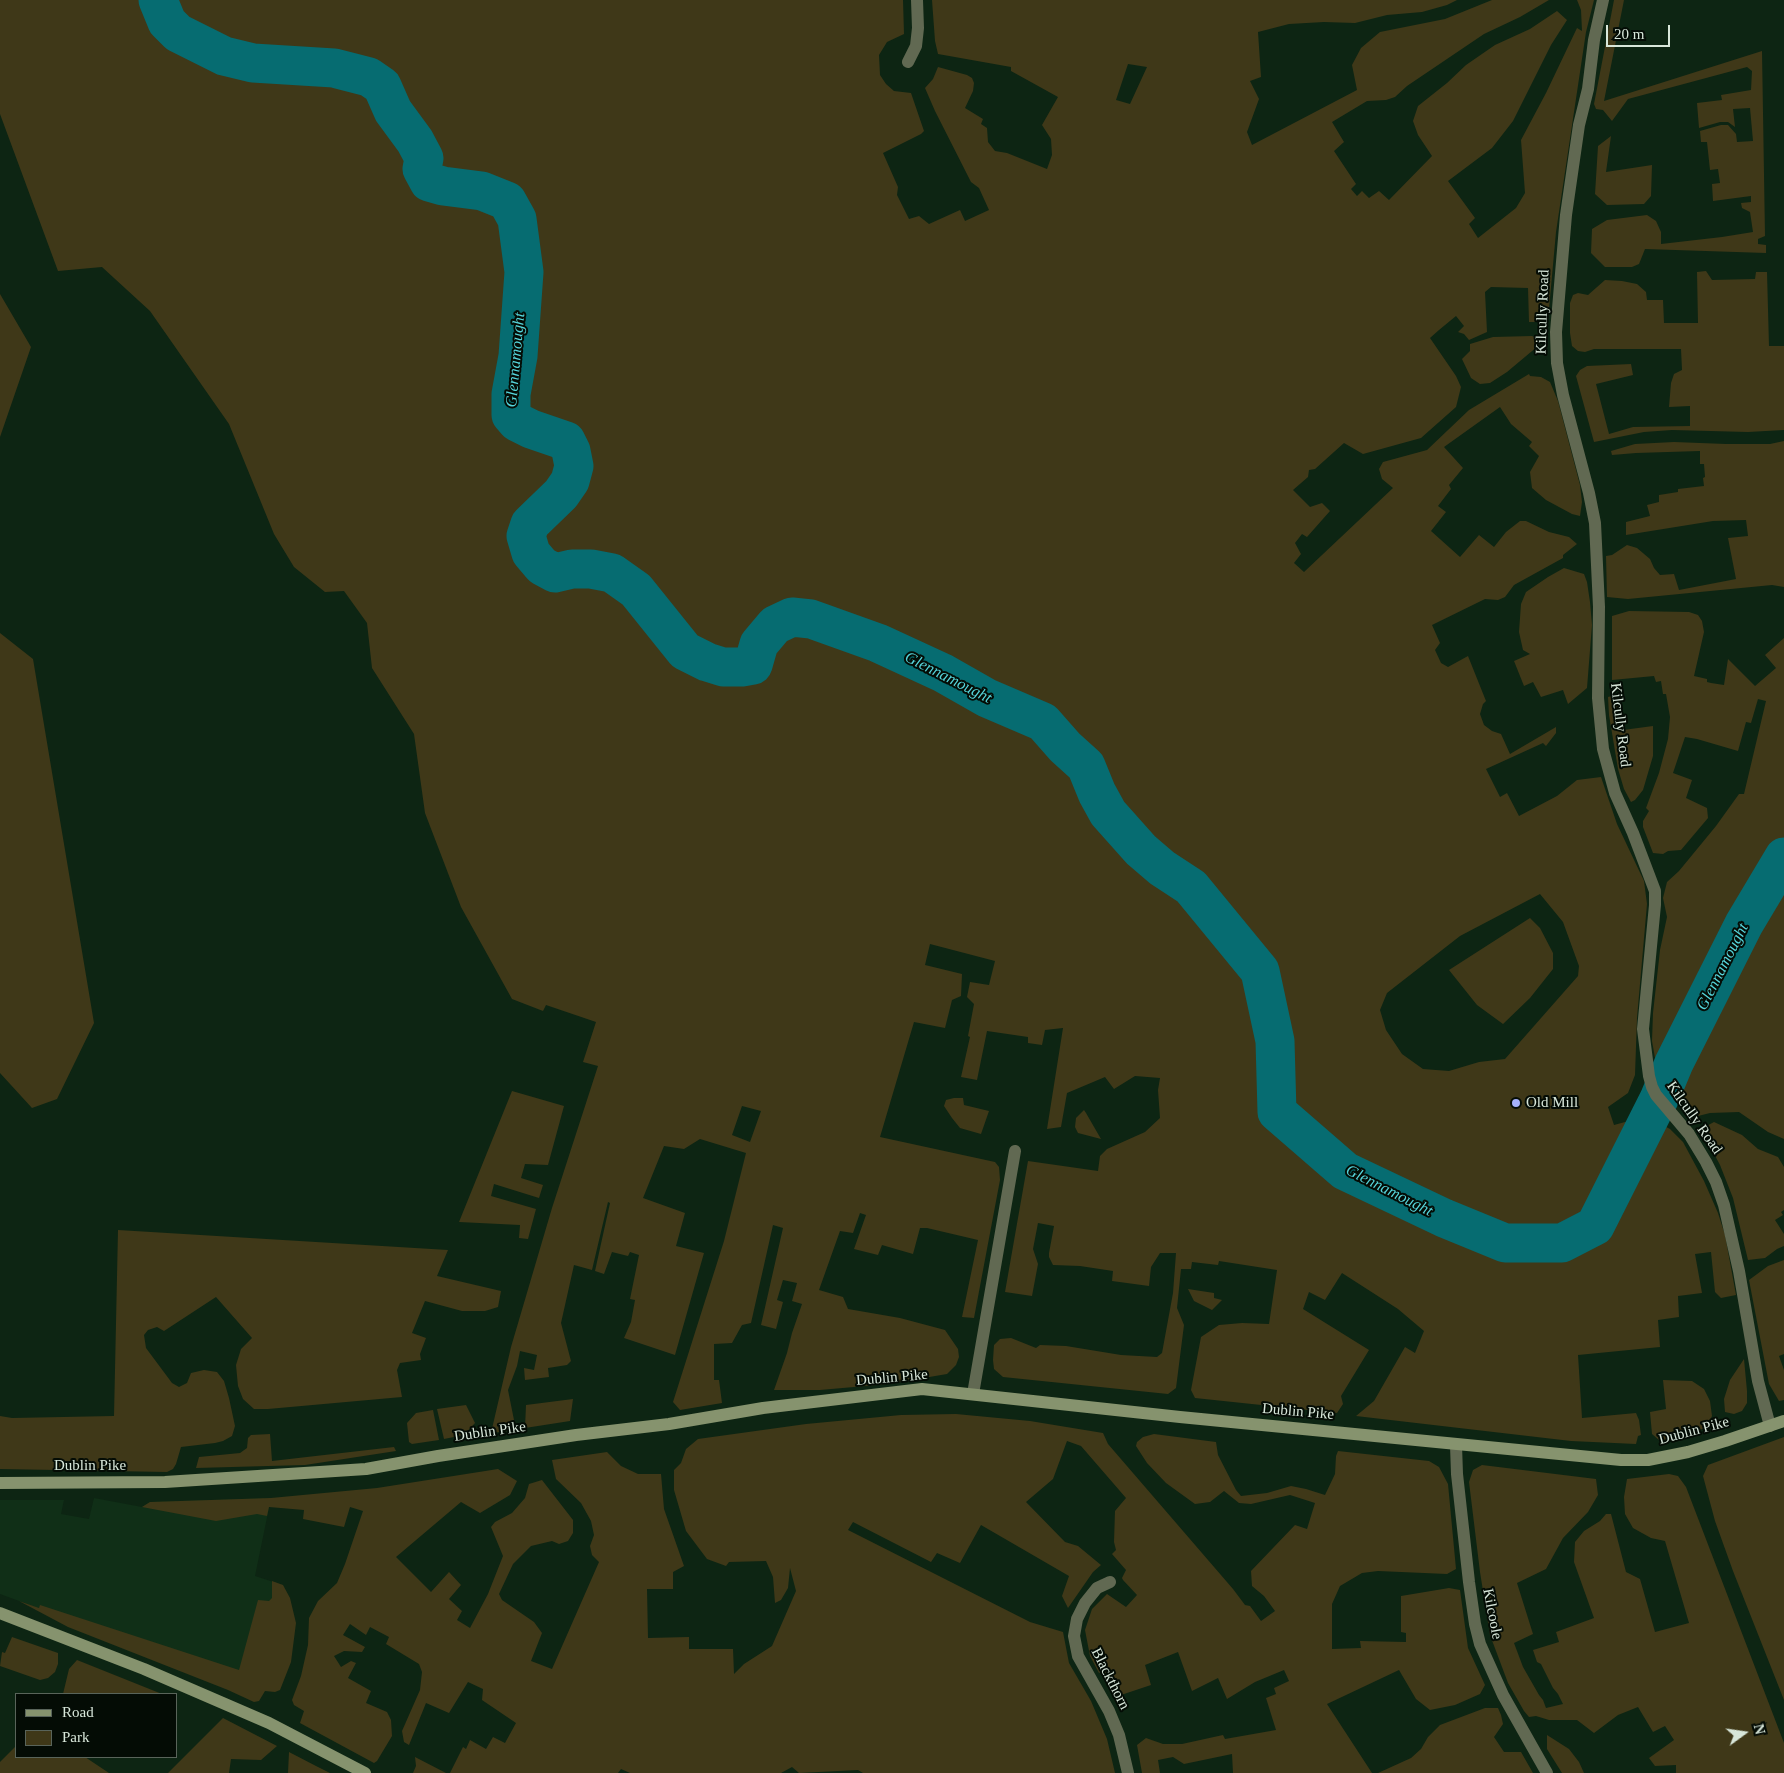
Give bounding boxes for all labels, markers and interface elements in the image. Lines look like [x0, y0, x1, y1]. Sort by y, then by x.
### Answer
scale bar [1609, 15, 1673, 47]
text: 20 m [1614, 26, 1644, 42]
street label: Kilcully Road [1533, 269, 1553, 355]
water label: Glennamought [502, 312, 530, 408]
water label: Glennamought [901, 648, 995, 708]
street label: Kilcully Road [1606, 682, 1634, 768]
water label: Glennamought [1693, 920, 1753, 1014]
street label: Kilcully Road [1662, 1078, 1726, 1158]
place label: Old Mill [1526, 1094, 1578, 1112]
marker: Old Mill [1510, 1097, 1522, 1109]
water label: Glennamought [1342, 1161, 1436, 1221]
street label: Dublin Pike [855, 1366, 929, 1390]
street label: Dublin Pike [1261, 1400, 1335, 1424]
street label: Dublin Pike [1657, 1413, 1731, 1449]
street label: Dublin Pike [453, 1418, 527, 1446]
street label: Dublin Pike [54, 1457, 126, 1475]
street label: Kilcoole [1478, 1587, 1506, 1641]
street label: Blackthorn [1087, 1645, 1133, 1713]
legend [15, 1693, 178, 1758]
text: Road [62, 1704, 94, 1720]
north arrow [1719, 1708, 1769, 1758]
text: N [1751, 1723, 1768, 1736]
text: Park [62, 1729, 90, 1745]

